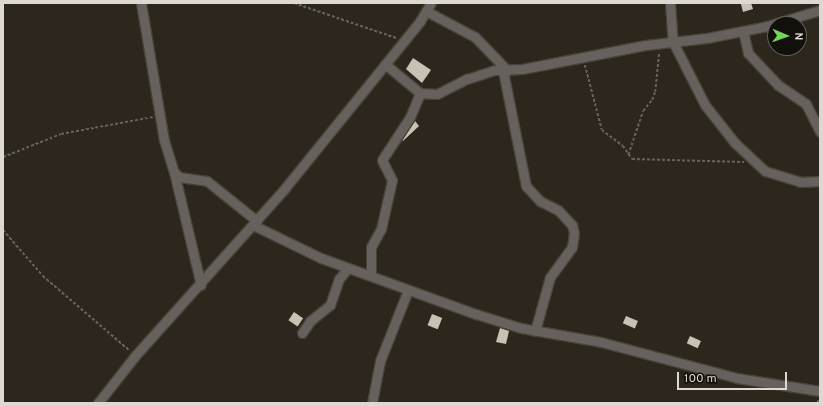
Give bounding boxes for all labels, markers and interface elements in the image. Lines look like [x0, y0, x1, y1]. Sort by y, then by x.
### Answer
north arrow [767, 16, 807, 56]
text: N [791, 32, 805, 41]
scale bar [679, 364, 789, 390]
text: 100 m [684, 371, 717, 387]

